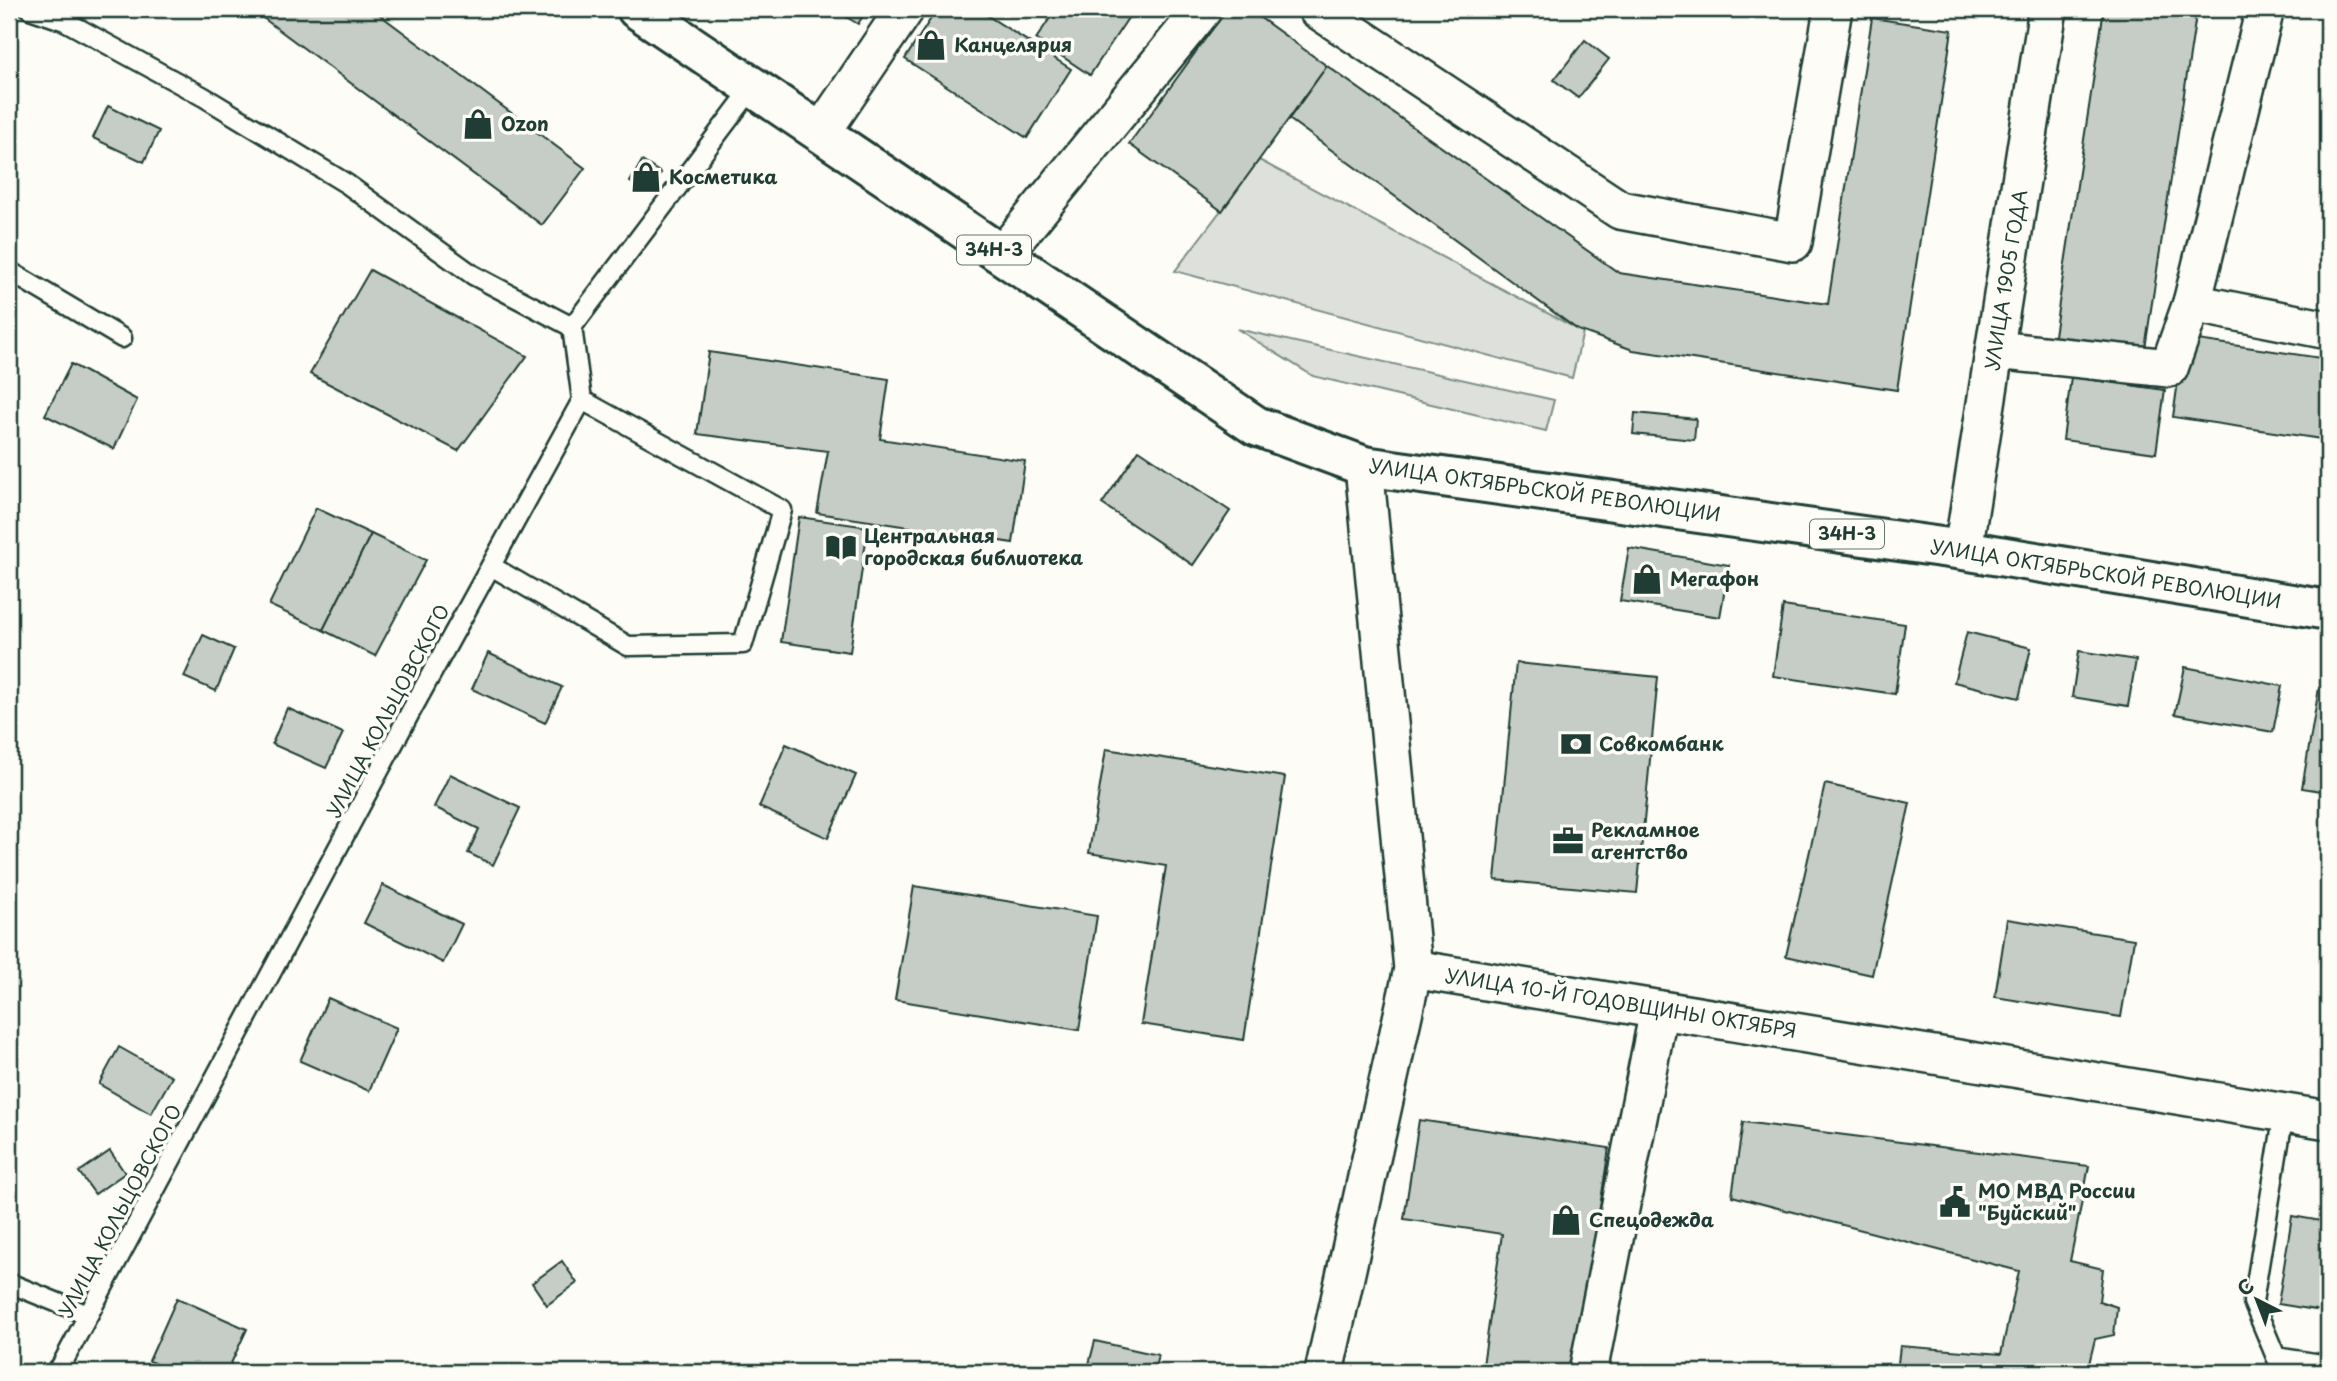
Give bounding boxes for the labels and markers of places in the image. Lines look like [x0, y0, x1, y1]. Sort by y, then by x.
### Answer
shop icon: Канцелярия [914, 28, 948, 62]
place label: Канцелярия [954, 30, 1072, 58]
shop icon: Ozon [461, 107, 495, 141]
place label: Ozon [501, 109, 549, 137]
shop icon: Косметика [629, 160, 663, 194]
place label: Косметика [669, 162, 777, 190]
place label: Центральная городская библиотека [864, 521, 1083, 571]
library icon: Центральная городская библиотека [824, 530, 858, 564]
shop icon: Мегафон [1630, 562, 1664, 596]
place label: Мегафон [1670, 564, 1759, 592]
bank icon: Совкомбанк [1559, 727, 1593, 761]
place label: Совкомбанк [1599, 729, 1724, 757]
place label: Рекламное агентство [1591, 815, 1700, 865]
office icon: Рекламное агентство [1551, 824, 1585, 858]
place label: МО МВД России "Буйский" [1978, 1176, 2136, 1226]
public building icon: МО МВД России "Буйский" [1938, 1185, 1972, 1219]
shop icon: Спецодежда [1549, 1203, 1583, 1237]
place label: Спецодежда [1589, 1205, 1714, 1233]

